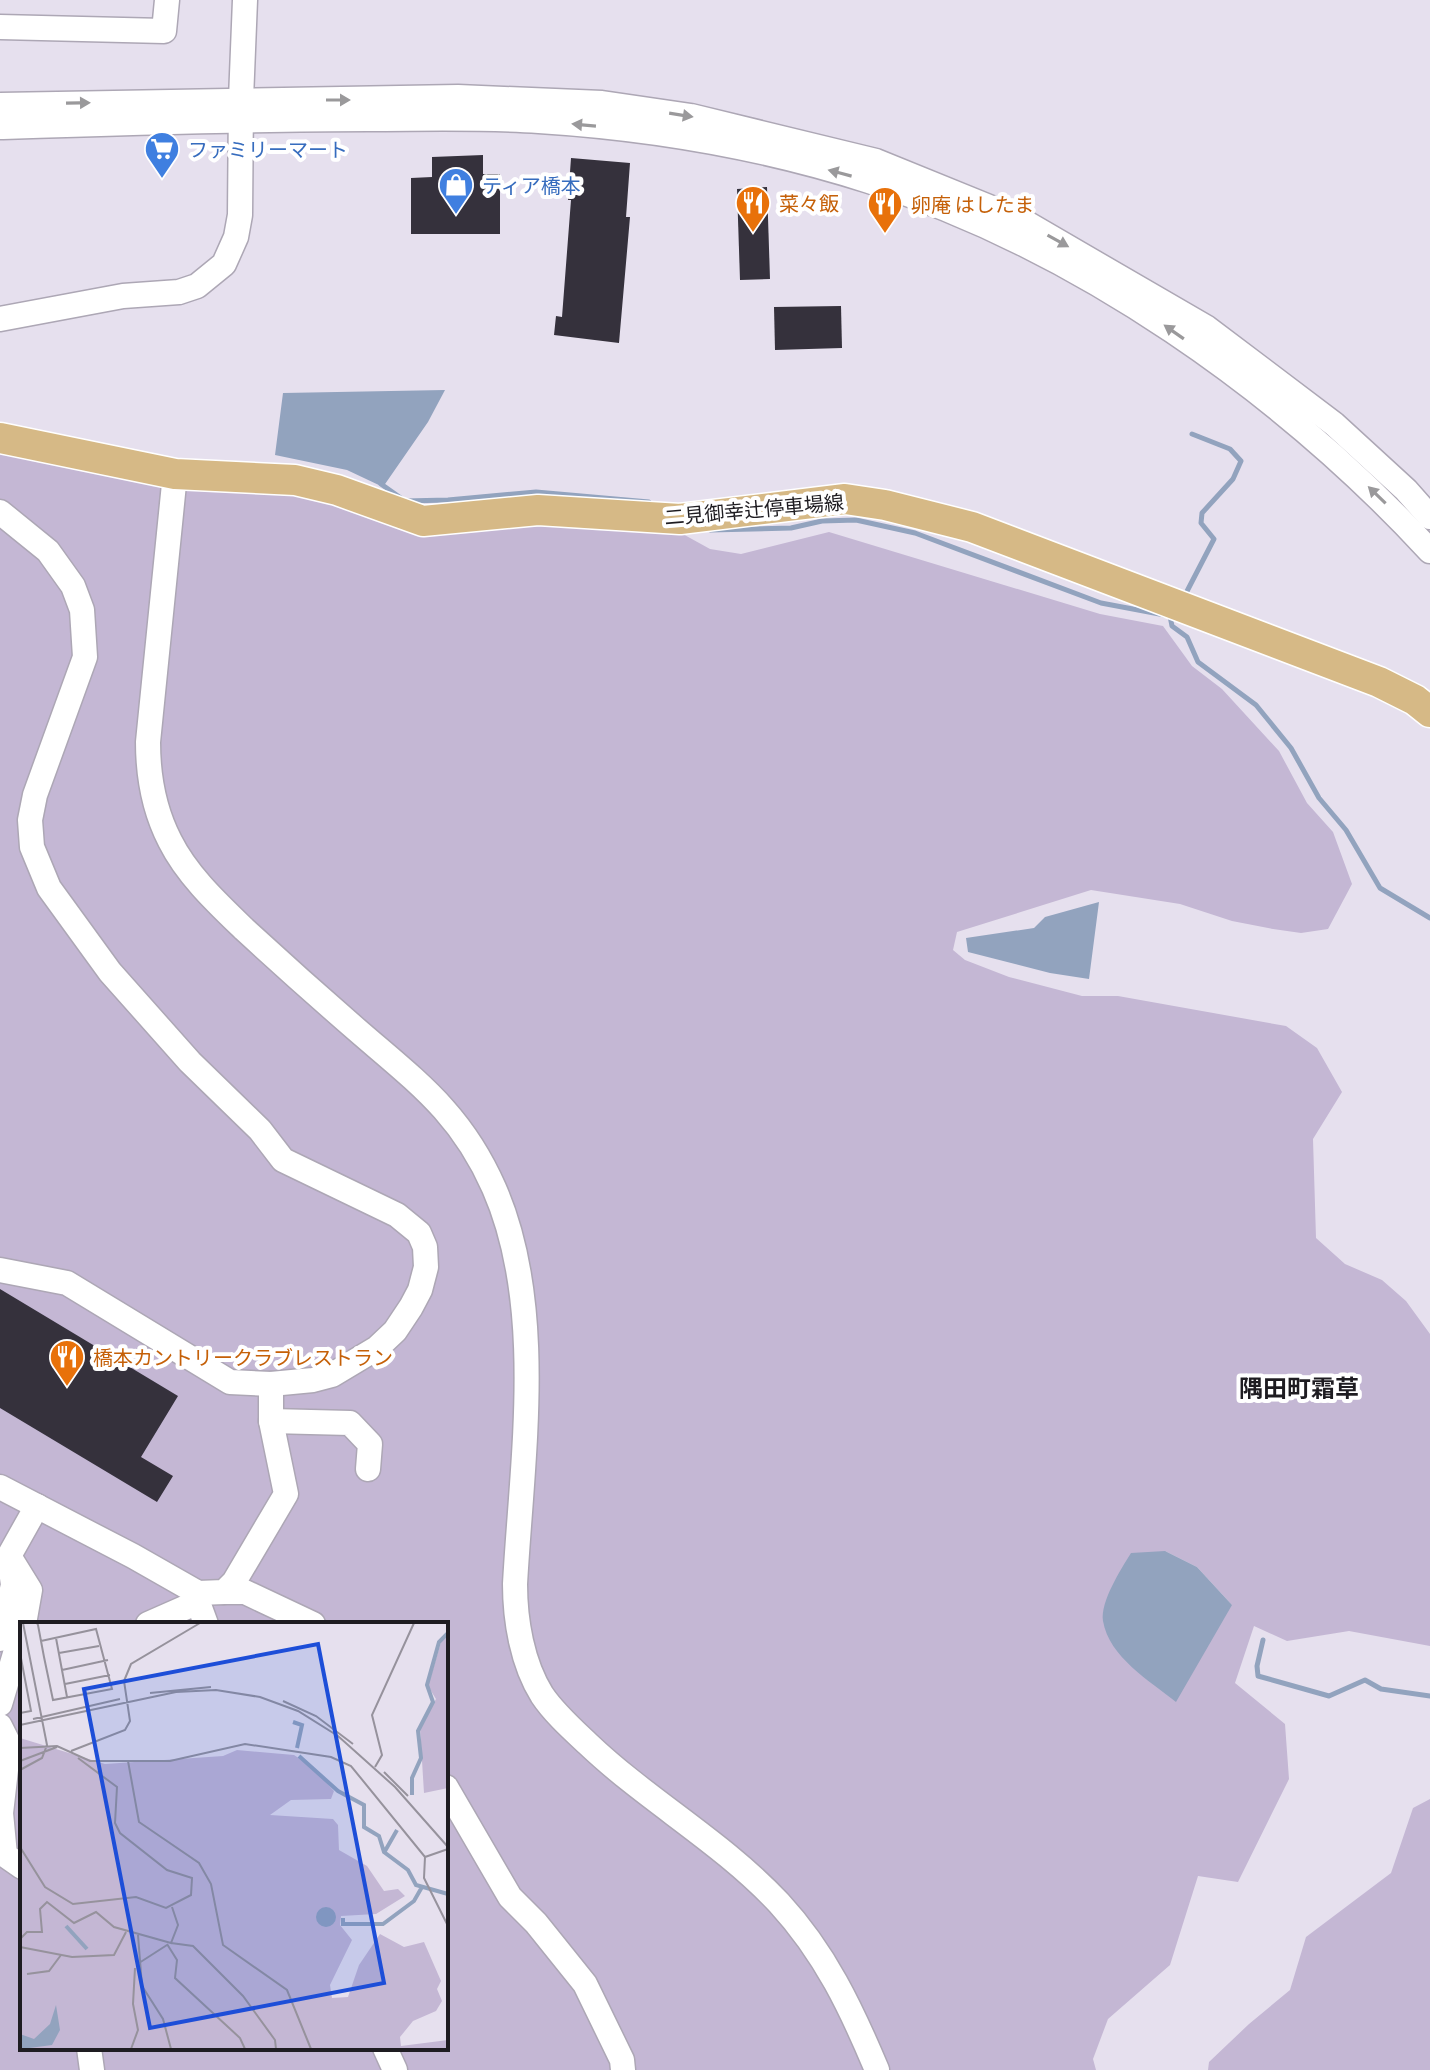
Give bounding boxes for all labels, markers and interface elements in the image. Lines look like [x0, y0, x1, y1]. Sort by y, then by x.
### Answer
one-way arrow [326, 94, 351, 106]
one-way arrow [66, 97, 91, 109]
one-way arrow [669, 109, 694, 122]
one-way arrow [571, 118, 596, 131]
supermarket icon: ファミリーマート [143, 130, 181, 180]
place label: ファミリーマート [188, 137, 348, 161]
shop icon: ティア橋本 [437, 166, 475, 216]
one-way arrow [827, 166, 852, 178]
place label: ティア橋本 [482, 173, 581, 197]
restaurant icon: 菜々飯 [734, 184, 772, 234]
restaurant icon: 卵庵 はしたま [866, 185, 904, 235]
place label: 菜々飯 [779, 191, 839, 215]
place label: 卵庵 はしたま [911, 192, 1034, 216]
one-way arrow [1047, 234, 1070, 248]
one-way arrow [1164, 325, 1185, 340]
one-way arrow [1367, 486, 1386, 504]
street label: 二見御幸辻停車場線 [663, 489, 845, 529]
restaurant icon: 橋本カントリークラブレストラン [48, 1338, 86, 1388]
place label: 橋本カントリークラブレストラン [93, 1345, 393, 1369]
district label: 隅田町霜草 [1239, 1373, 1359, 1402]
inset map [20, 1622, 448, 2050]

